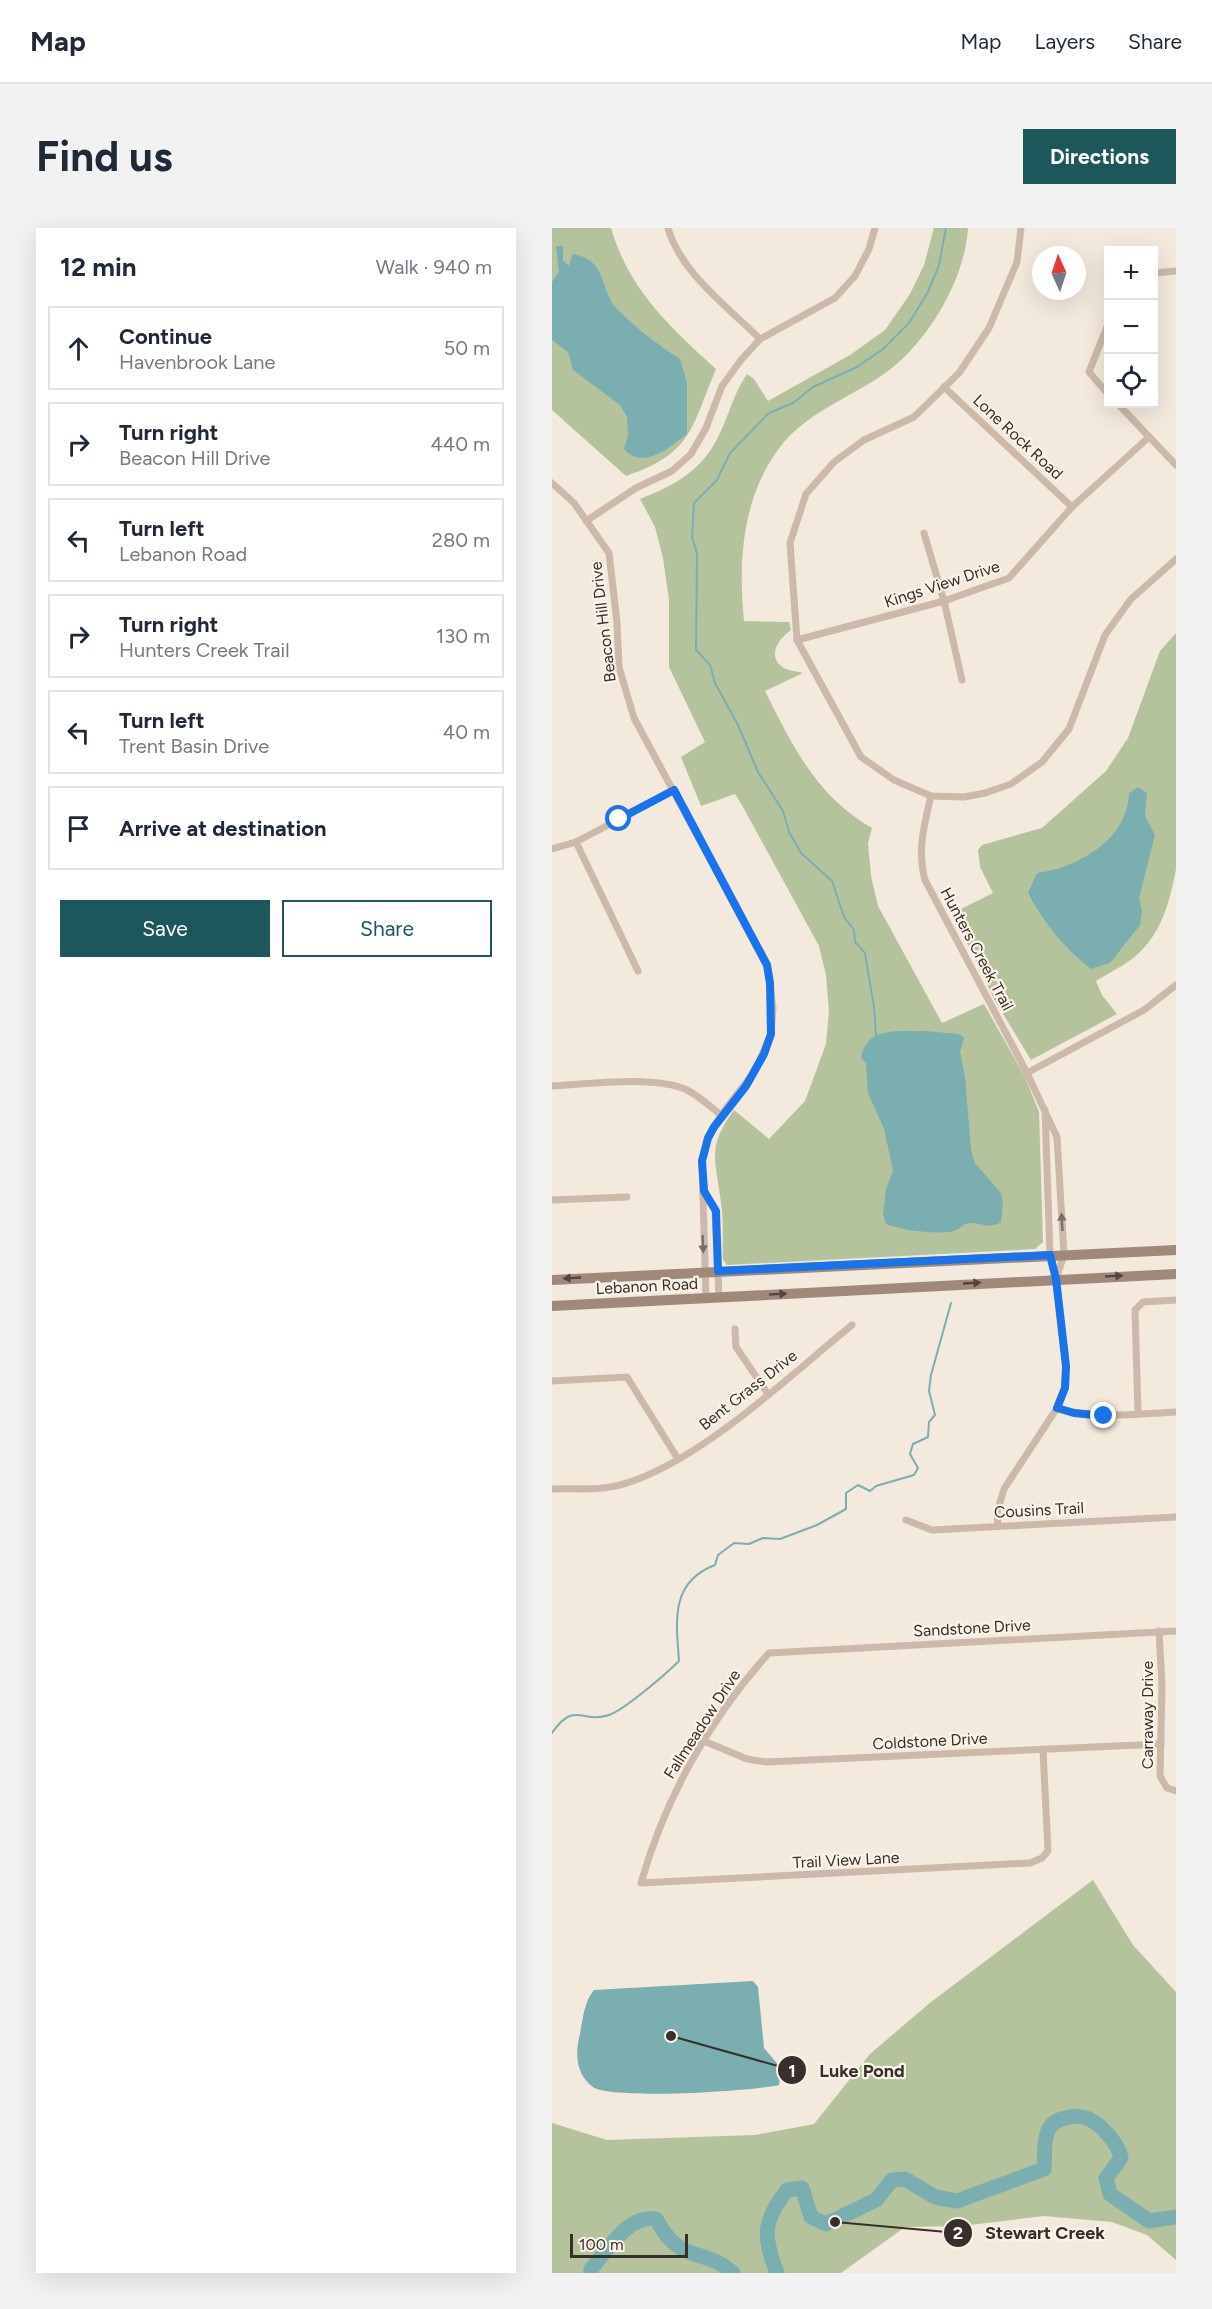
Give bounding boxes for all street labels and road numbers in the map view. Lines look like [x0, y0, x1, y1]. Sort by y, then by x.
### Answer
street label: Lone Rock Road [969, 391, 1067, 483]
street label: Kings View Drive [882, 556, 1002, 612]
street label: Beacon Hill Drive [586, 560, 620, 683]
street label: Hunters Creek Trail [937, 884, 1017, 1014]
street label: Lebanon Road [595, 1274, 699, 1298]
street label: Bent Grass Drive [695, 1346, 801, 1434]
street label: Cousins Trail [993, 1498, 1085, 1522]
street label: Sandstone Drive [913, 1615, 1031, 1641]
street label: Carraway Drive [1138, 1661, 1157, 1769]
street label: Fallmeadow Drive [660, 1666, 744, 1782]
street label: Coldstone Drive [872, 1728, 988, 1753]
street label: Trail View Lane [792, 1848, 900, 1872]

